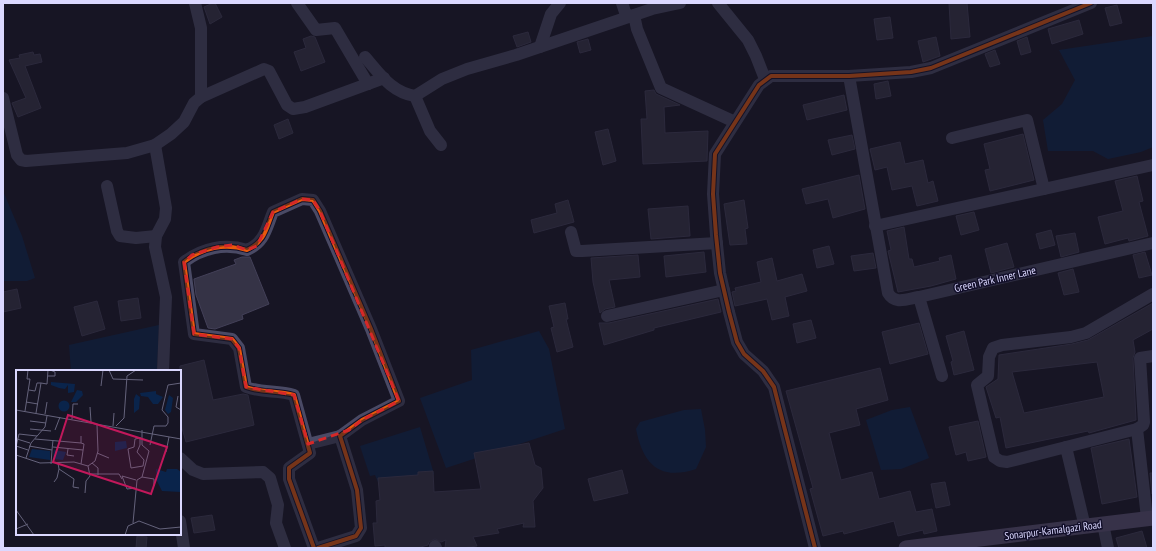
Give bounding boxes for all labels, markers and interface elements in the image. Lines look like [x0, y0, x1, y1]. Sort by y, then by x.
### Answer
street label: Green Park Inner Lane [953, 263, 1038, 295]
inset map [16, 370, 181, 535]
street label: Sonarpur-Kamalgazi Road [1004, 517, 1103, 543]

